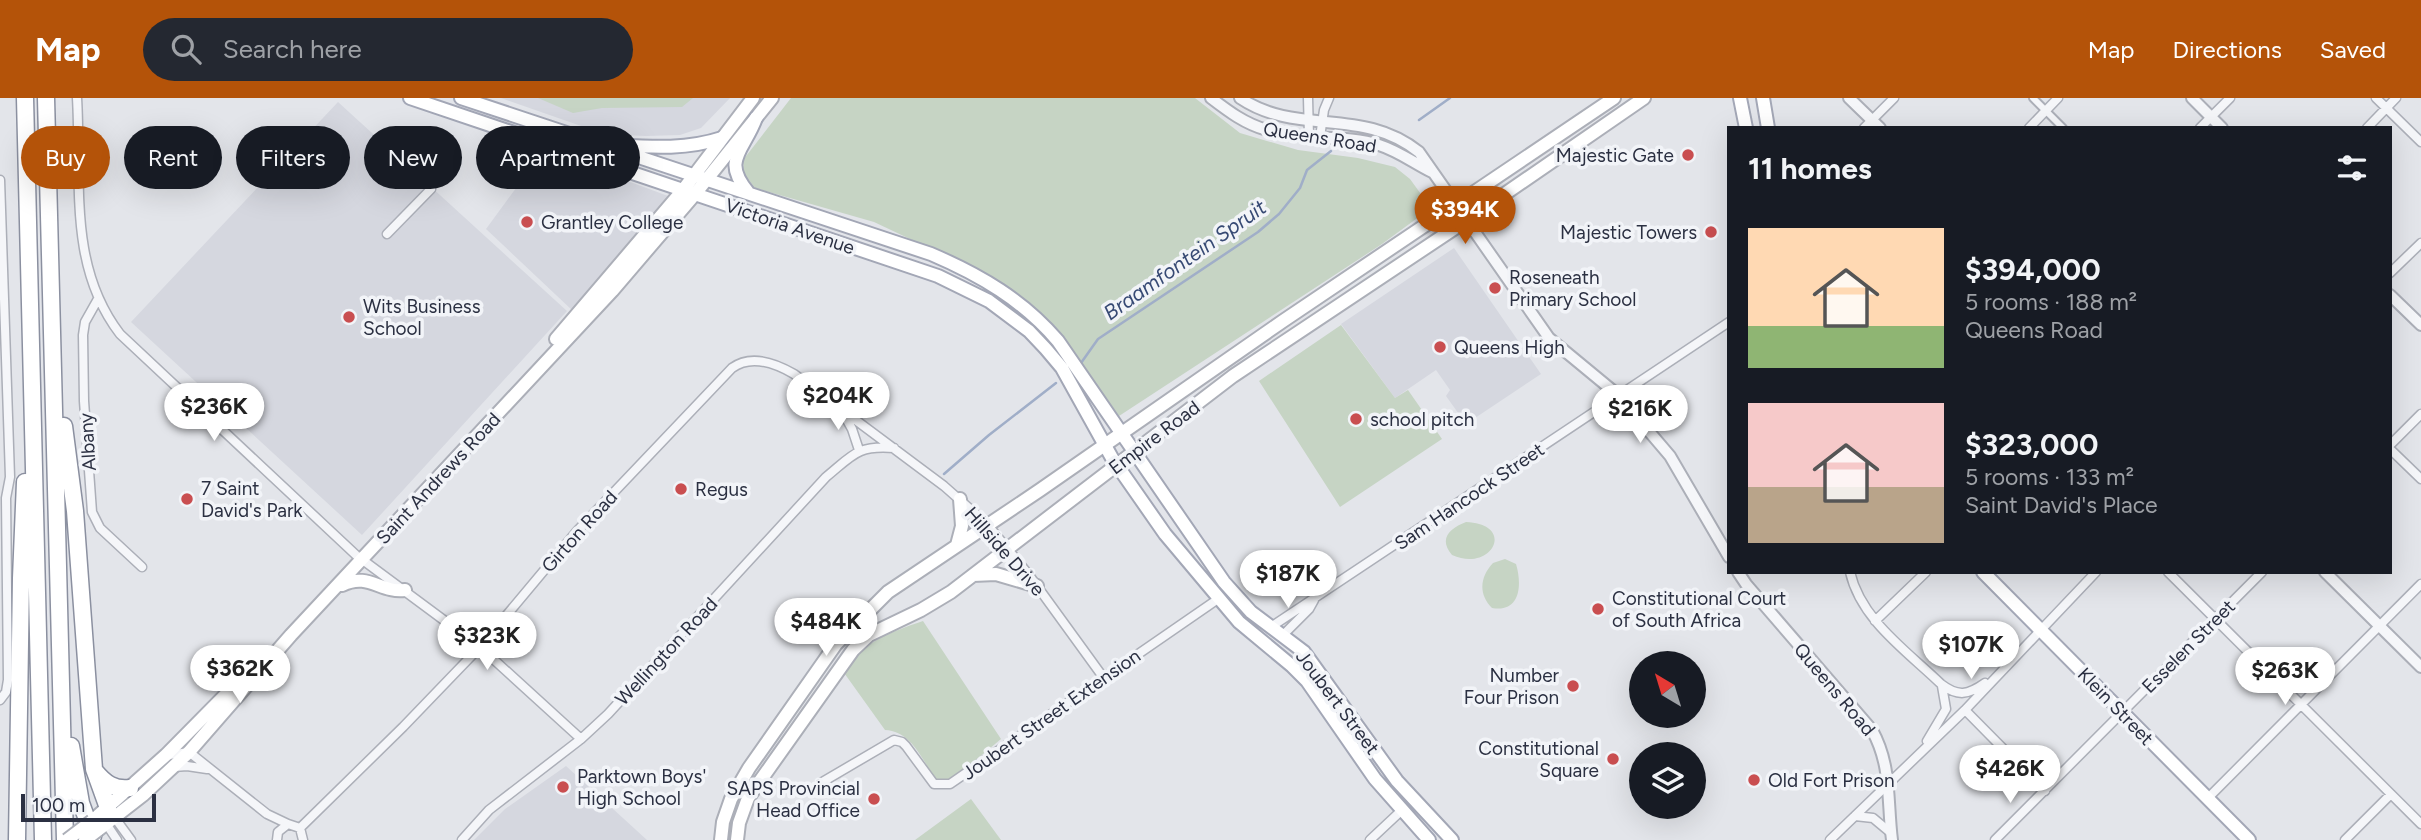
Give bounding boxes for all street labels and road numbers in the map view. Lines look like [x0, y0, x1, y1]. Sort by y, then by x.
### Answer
street label: Queens Road [1262, 117, 1378, 158]
street label: Victoria Avenue [722, 194, 858, 259]
street label: Empire Road [1104, 396, 1204, 479]
street label: Saint Andrews Road [371, 408, 505, 549]
street label: Albany [74, 412, 101, 472]
street label: Sam Hancock Street [1390, 438, 1548, 555]
street label: Girton Road [537, 486, 622, 577]
street label: Hillside Drive [960, 502, 1050, 601]
street label: Wellington Road [610, 592, 722, 710]
street label: Esselen Street [2137, 595, 2240, 698]
street label: Queens Road [1789, 638, 1880, 740]
street label: Joubert Street Extension [958, 644, 1145, 785]
street label: Joubert Street [1291, 646, 1384, 759]
street label: Klein Street [2073, 663, 2158, 750]

